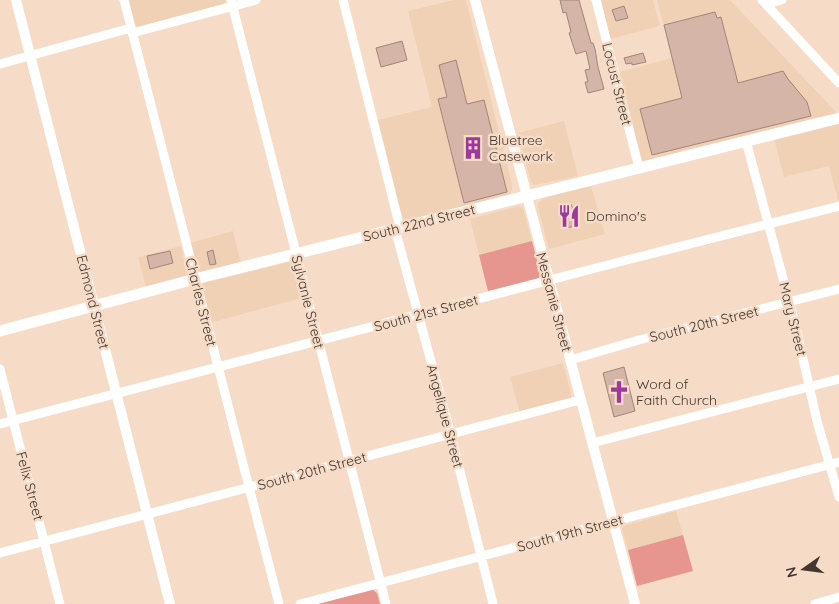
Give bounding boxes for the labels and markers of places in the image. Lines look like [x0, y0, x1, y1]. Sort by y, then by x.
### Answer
place label: Bluetree Casework [489, 131, 553, 165]
building icon: Bluetree Casework [460, 135, 486, 161]
restaurant icon: Domino's [556, 203, 582, 229]
place label: Domino's [586, 207, 646, 225]
place label: Word of Faith Church [636, 375, 717, 409]
church icon: Word of Faith Church [606, 379, 632, 405]

